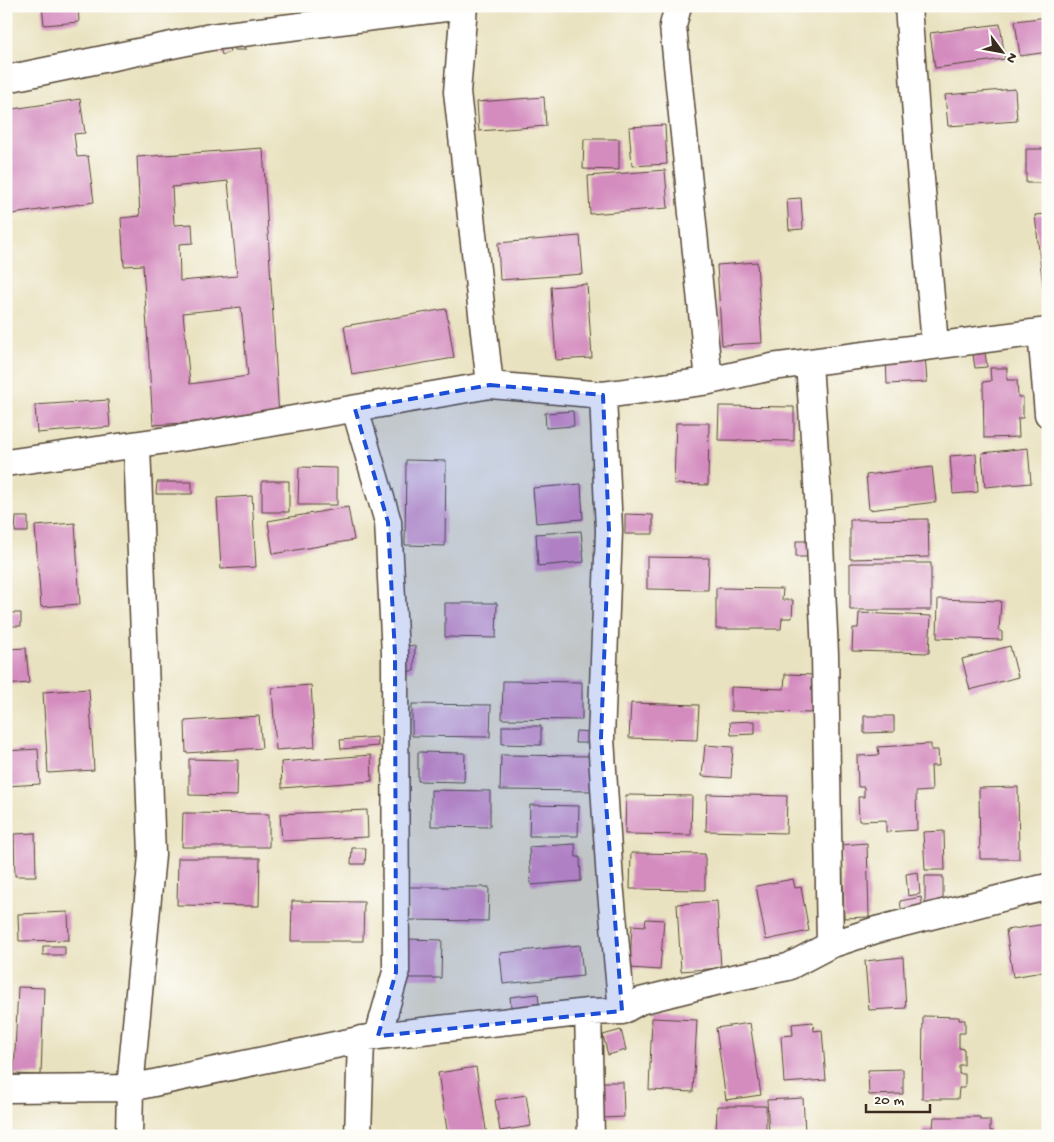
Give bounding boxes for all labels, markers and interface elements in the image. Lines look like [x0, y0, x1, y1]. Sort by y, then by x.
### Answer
north arrow [976, 28, 1026, 78]
text: N [1001, 49, 1021, 66]
scale bar [866, 1082, 930, 1114]
text: 20 m [874, 1092, 904, 1110]

